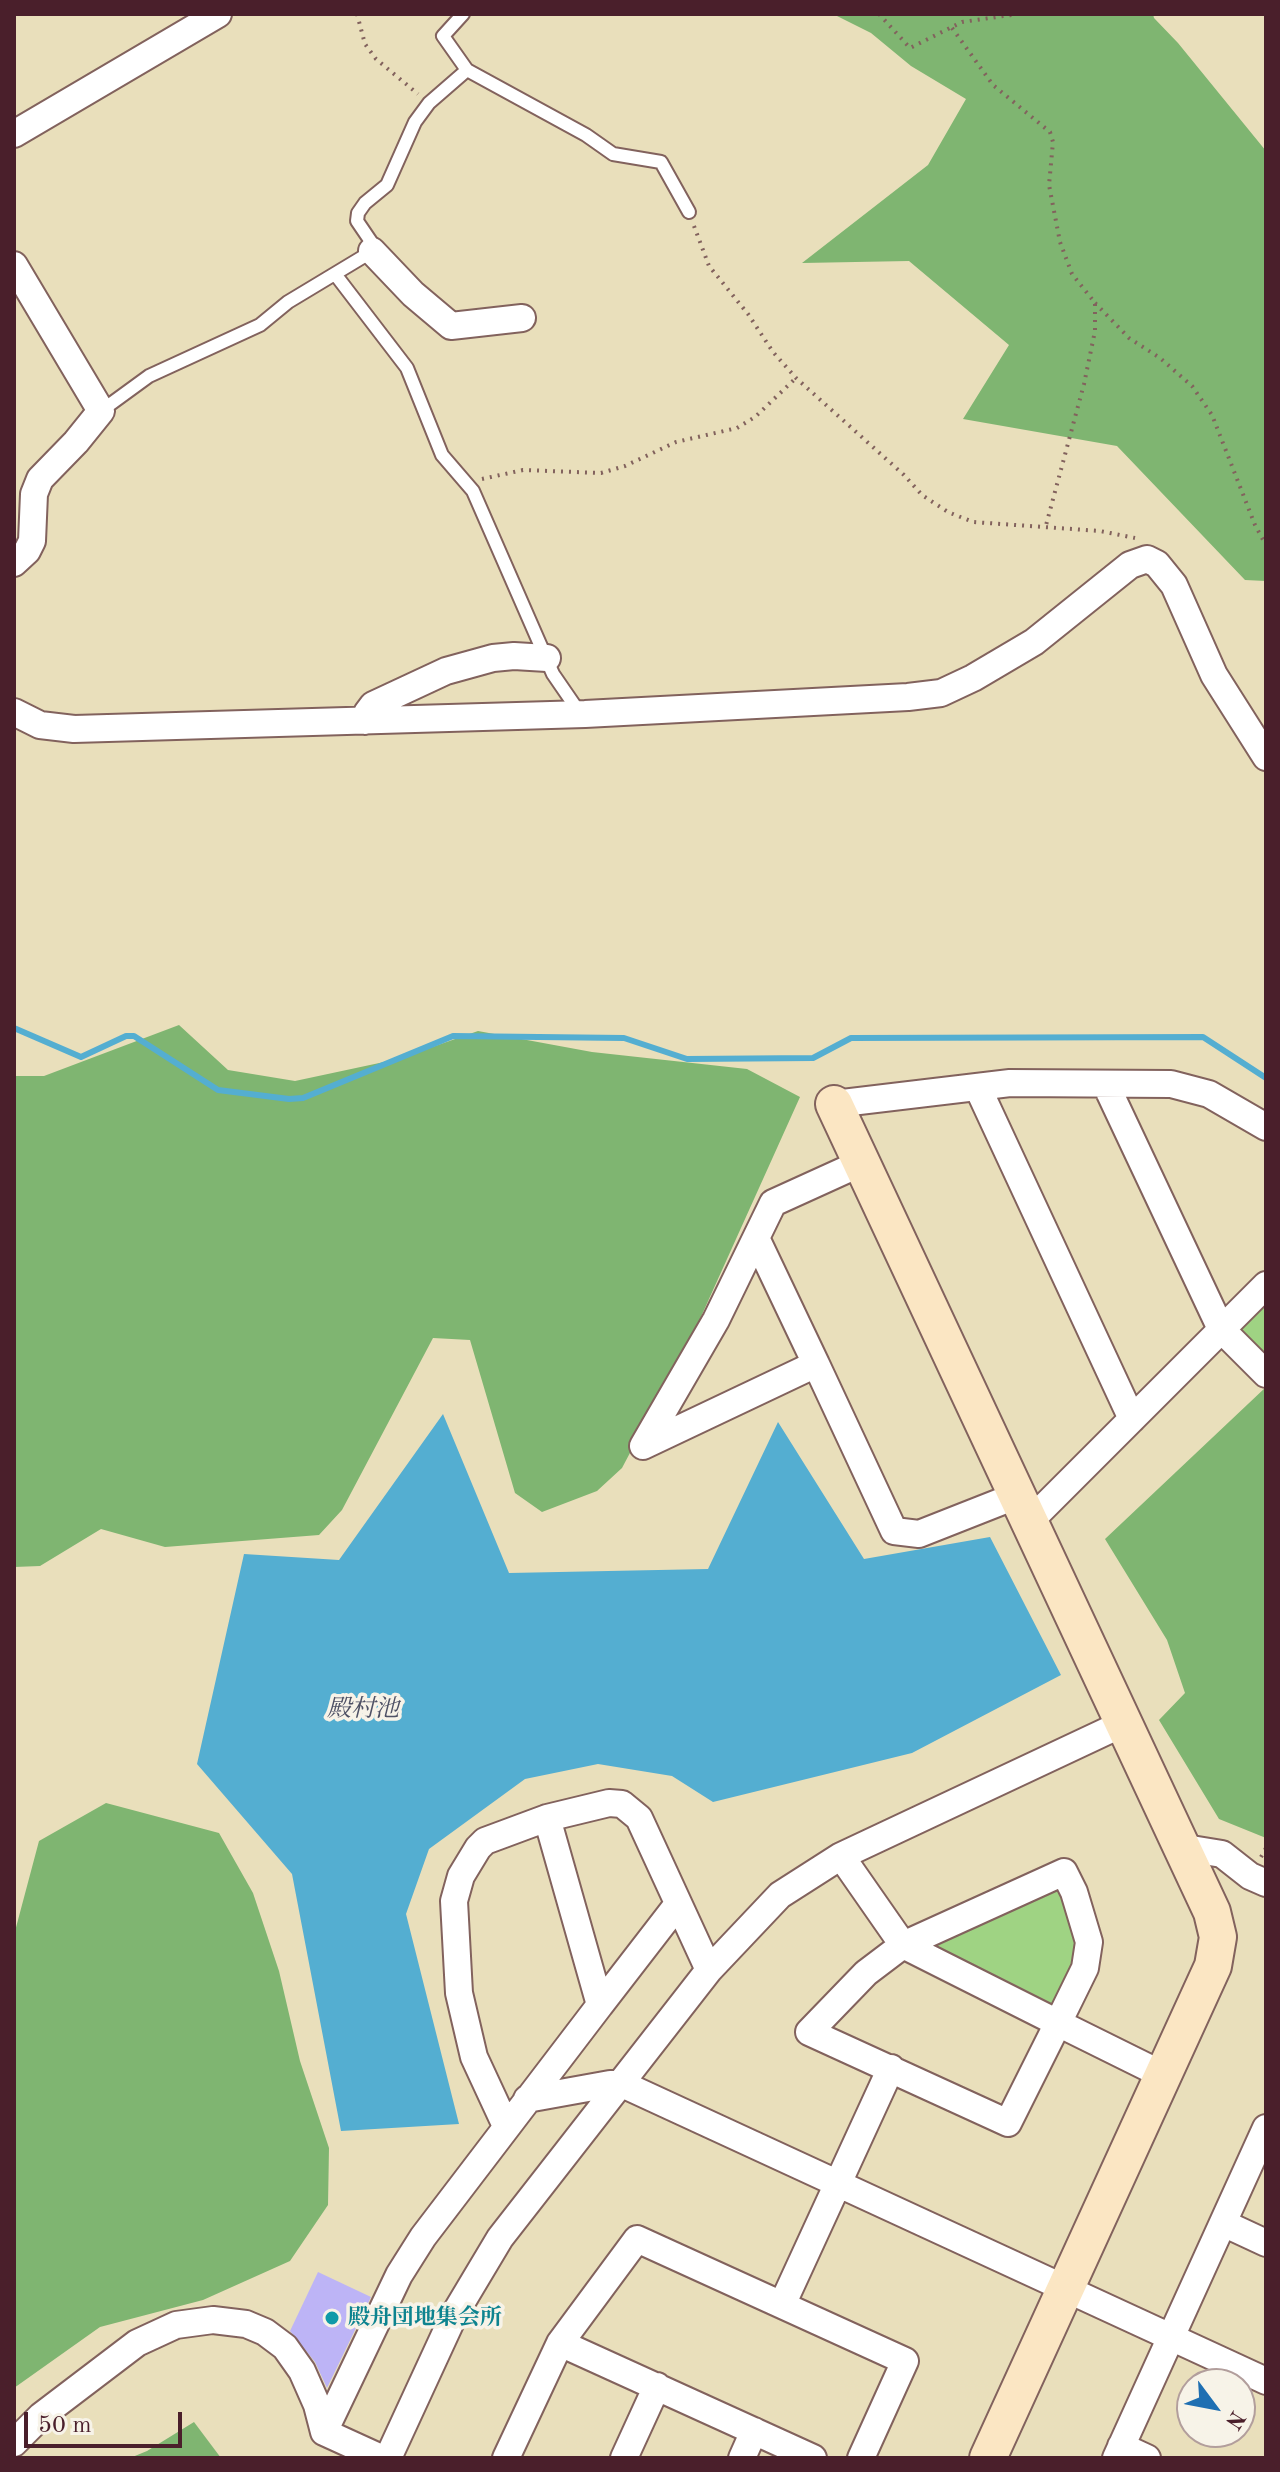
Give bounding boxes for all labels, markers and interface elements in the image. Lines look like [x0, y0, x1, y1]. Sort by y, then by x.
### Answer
water label: 殿村池 [327, 1696, 399, 1724]
place label: 殿舟団地集会所 [348, 2305, 502, 2331]
marker: 殿舟団地集会所 [323, 2309, 341, 2327]
north arrow [1176, 2368, 1256, 2448]
scale bar [28, 2396, 186, 2446]
text: N [1221, 2407, 1248, 2433]
text: 50 m [38, 2414, 92, 2438]

